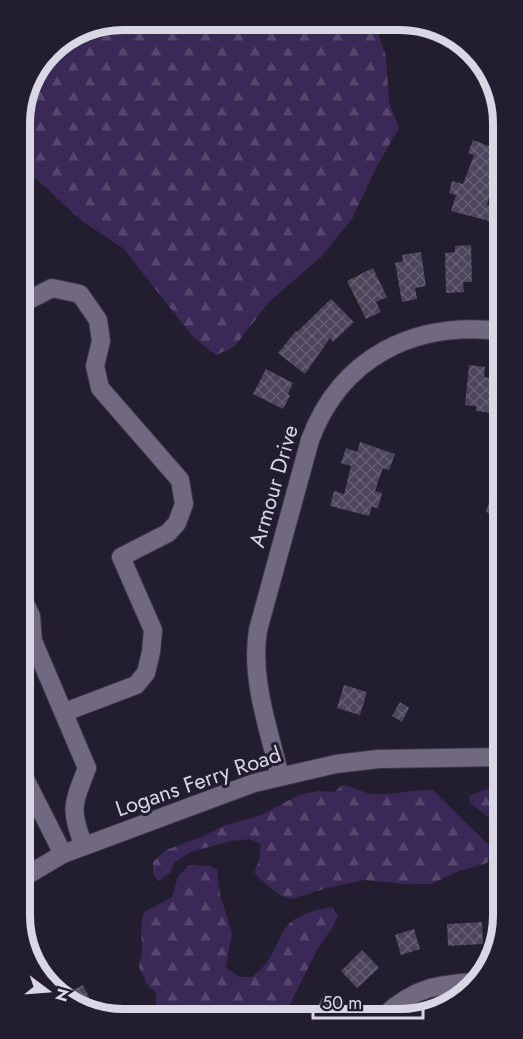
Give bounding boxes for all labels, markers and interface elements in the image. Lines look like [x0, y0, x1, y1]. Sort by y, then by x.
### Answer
street label: Armour Drive [240, 421, 306, 551]
street label: Logans Ferry Road [111, 738, 285, 824]
north arrow [18, 961, 78, 1021]
scale bar [313, 982, 422, 1020]
text: N [49, 986, 75, 1004]
text: 50 m [322, 990, 362, 1016]

